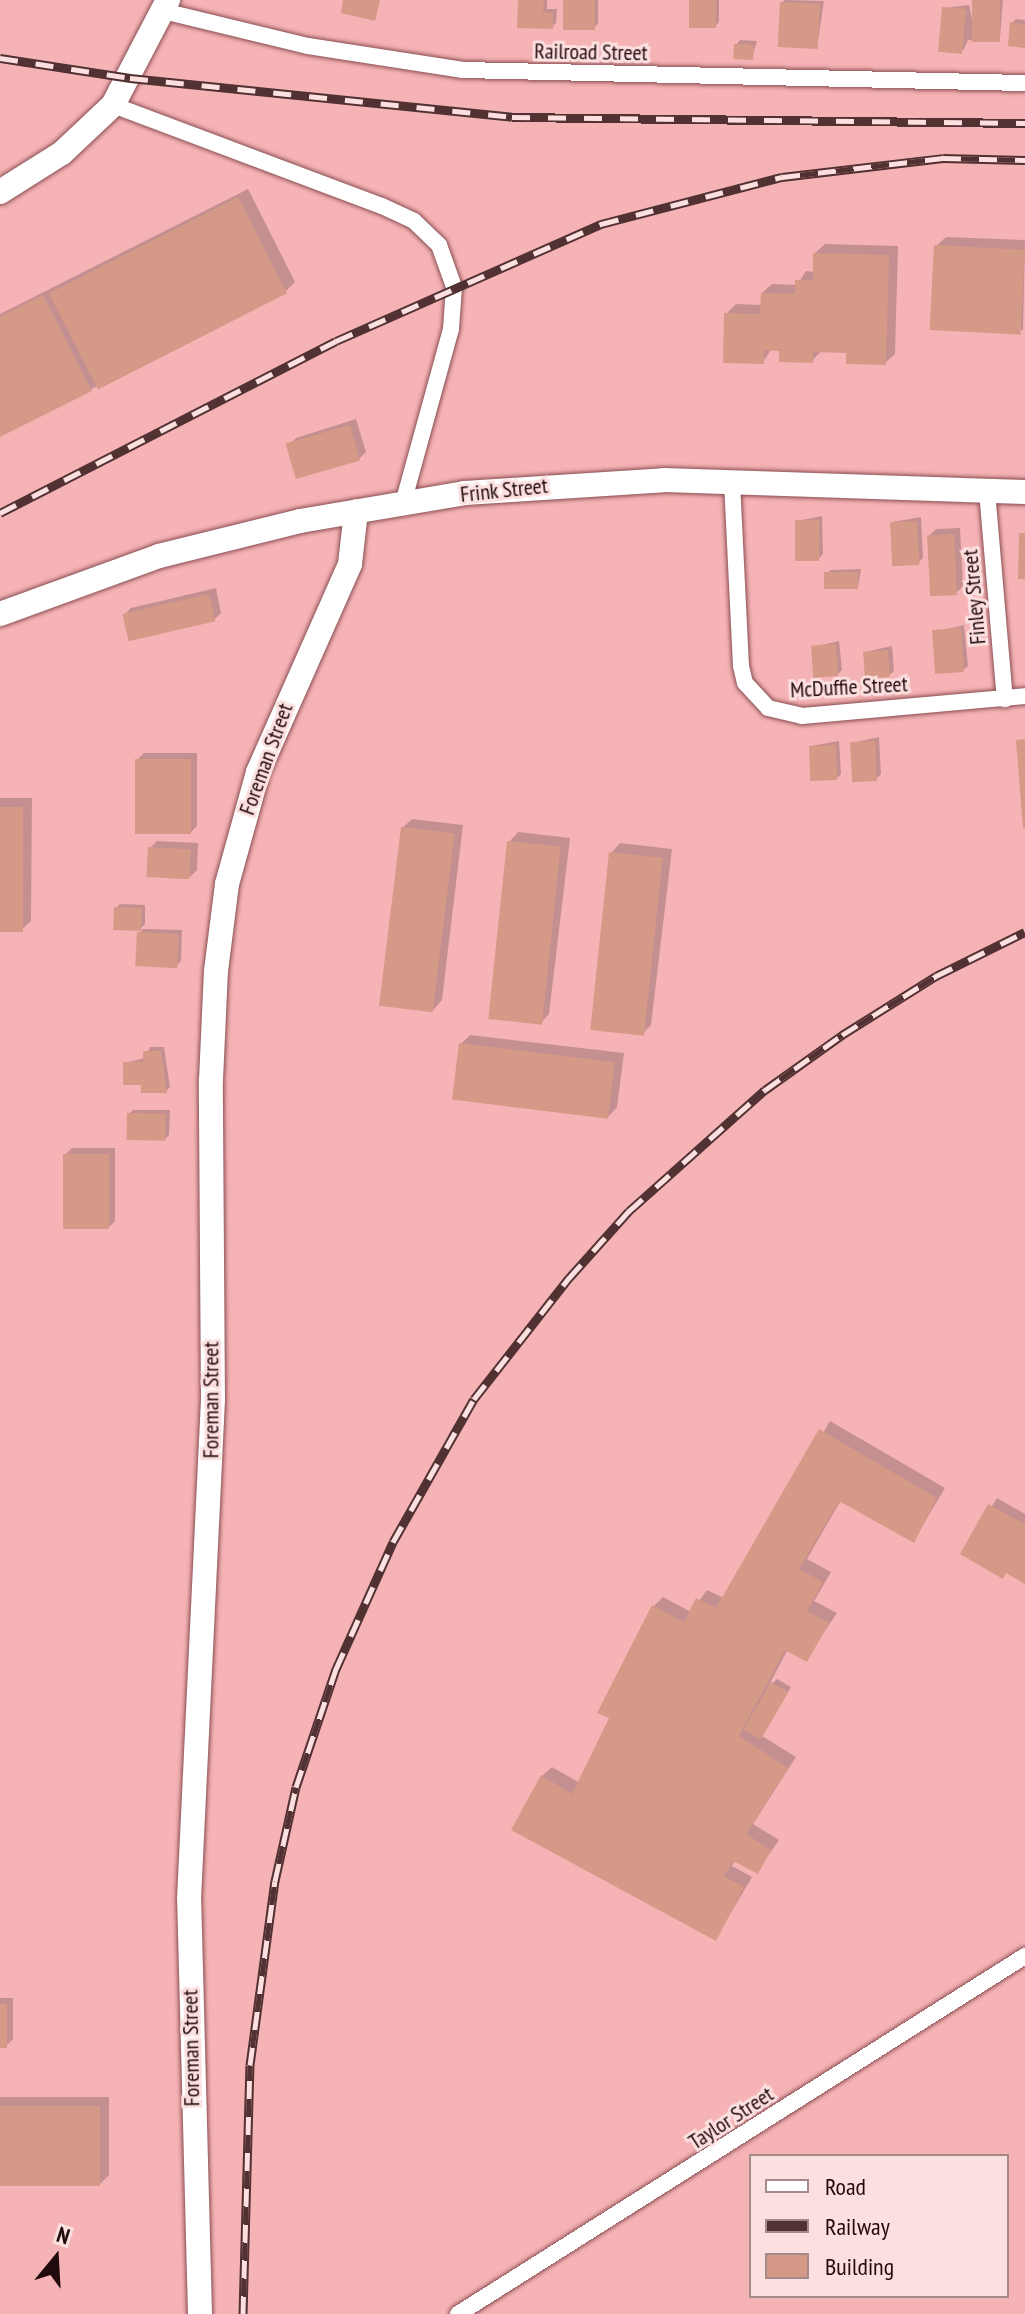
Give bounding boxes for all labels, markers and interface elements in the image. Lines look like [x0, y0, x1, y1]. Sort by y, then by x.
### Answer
street label: Railroad Street [534, 38, 648, 66]
street label: Frink Street [459, 472, 549, 508]
street label: Finley Street [957, 548, 991, 646]
street label: McDuffie Street [790, 671, 908, 703]
street label: Foreman Street [234, 700, 298, 818]
street label: Foreman Street [198, 1342, 224, 1458]
street label: Foreman Street [177, 1989, 205, 2107]
street label: Taylor Street [684, 2081, 778, 2155]
legend [749, 2154, 1009, 2298]
text: Road [825, 2171, 866, 2202]
text: Railway [825, 2211, 890, 2242]
north arrow [16, 2218, 96, 2298]
text: N [53, 2220, 73, 2250]
text: Building [825, 2251, 894, 2282]

